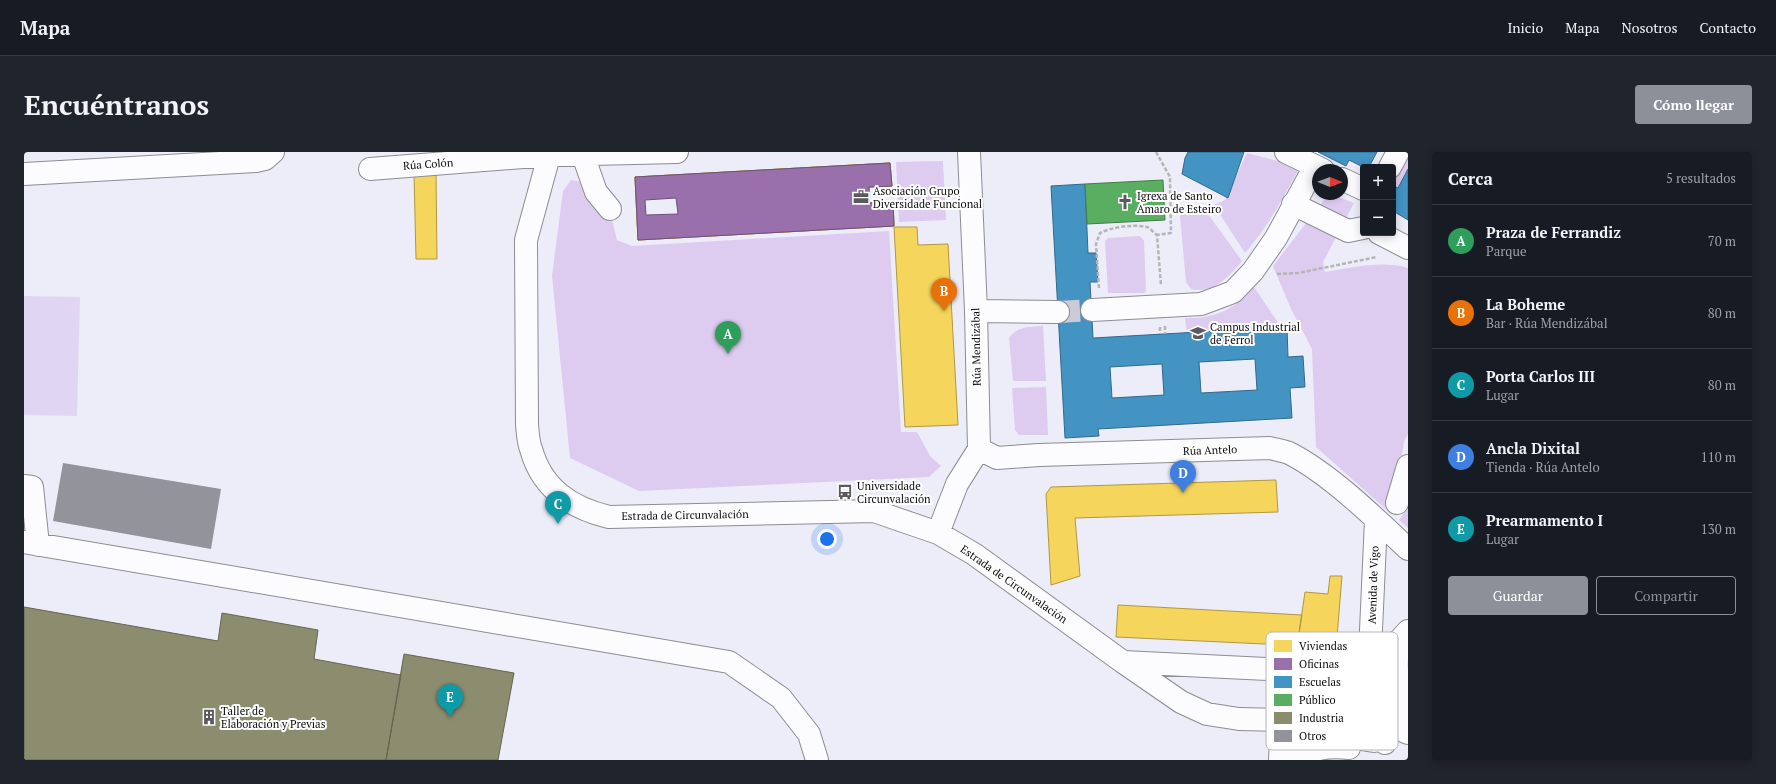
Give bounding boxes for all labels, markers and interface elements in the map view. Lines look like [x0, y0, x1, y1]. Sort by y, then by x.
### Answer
text: Mapa [20, 15, 70, 40]
text: Inicio [1507, 18, 1543, 37]
text: Mapa [1565, 18, 1600, 37]
text: Nosotros [1622, 18, 1678, 37]
text: Contacto [1700, 18, 1756, 37]
button: Cómo llegar [1635, 85, 1752, 124]
text: Encuéntranos [24, 86, 209, 123]
street label: Rúa Colón [402, 155, 454, 173]
north arrow [1312, 164, 1348, 200]
map controls [1360, 164, 1396, 236]
button: + [1360, 164, 1396, 200]
text: Cerca [1448, 167, 1493, 190]
text: 5 resultados [1666, 169, 1736, 187]
place label: Asociación Grupo Diversidade Funcional [873, 184, 982, 211]
office icon: Asociación Grupo Diversidade Funcional [852, 188, 870, 206]
place label: Igrexa de Santo Amaro de Esteiro [1137, 189, 1221, 216]
church icon: Igrexa de Santo Amaro de Esteiro [1116, 193, 1134, 211]
button: − [1360, 200, 1396, 236]
text: Praza de Ferrandiz [1486, 222, 1621, 242]
text: A [1456, 232, 1466, 250]
text: 70 m [1708, 232, 1736, 250]
text: Parque [1486, 242, 1526, 260]
pin: B [931, 278, 957, 311]
text: La Boheme [1486, 294, 1565, 314]
text: B [1457, 304, 1465, 322]
text: 80 m [1708, 304, 1736, 322]
street label: Rúa Mendizábal [968, 308, 984, 386]
text: Bar · Rúa Mendizábal [1486, 314, 1608, 332]
place label: Campus Industrial de Ferrol [1210, 320, 1300, 347]
pin: A [715, 321, 741, 354]
school or university icon: Campus Industrial de Ferrol [1189, 324, 1207, 342]
text: Porta Carlos III [1486, 366, 1595, 386]
text: C [1457, 376, 1465, 394]
text: 80 m [1708, 376, 1736, 394]
text: Lugar [1486, 386, 1519, 404]
text: Ancla Dixital [1486, 438, 1580, 458]
street label: Rúa Antelo [1183, 442, 1237, 458]
text: D [1456, 448, 1466, 466]
text: 110 m [1701, 448, 1736, 466]
text: Tienda · Rúa Antelo [1486, 458, 1600, 476]
pin: D [1170, 460, 1196, 493]
place label: Universidade Circunvalación [857, 479, 931, 506]
bus stop icon: Universidade Circunvalación [836, 483, 854, 501]
pin: C [545, 491, 571, 524]
street label: Estrada de Circunvalación [621, 507, 749, 523]
text: Prearmamento I [1486, 510, 1603, 530]
text: E [1457, 520, 1465, 538]
text: 130 m [1701, 520, 1736, 538]
your location [817, 529, 837, 549]
text: Lugar [1486, 530, 1519, 548]
street label: Estrada de Circunvalación [958, 542, 1071, 627]
street label: Avenida de Vigo [1365, 546, 1381, 624]
button: Guardar [1448, 576, 1588, 615]
button: Compartir [1596, 576, 1736, 615]
legend [1266, 632, 1398, 750]
text: Viviendas [1299, 639, 1347, 653]
text: Oficinas [1299, 657, 1339, 671]
text: Escuelas [1299, 675, 1341, 689]
pin: E [437, 684, 463, 717]
text: Público [1299, 693, 1336, 707]
place label: Taller de Elaboración y Previas [221, 704, 326, 731]
building icon: Taller de Elaboración y Previas [200, 708, 218, 726]
text: Industria [1299, 711, 1344, 725]
text: Otros [1299, 729, 1327, 743]

